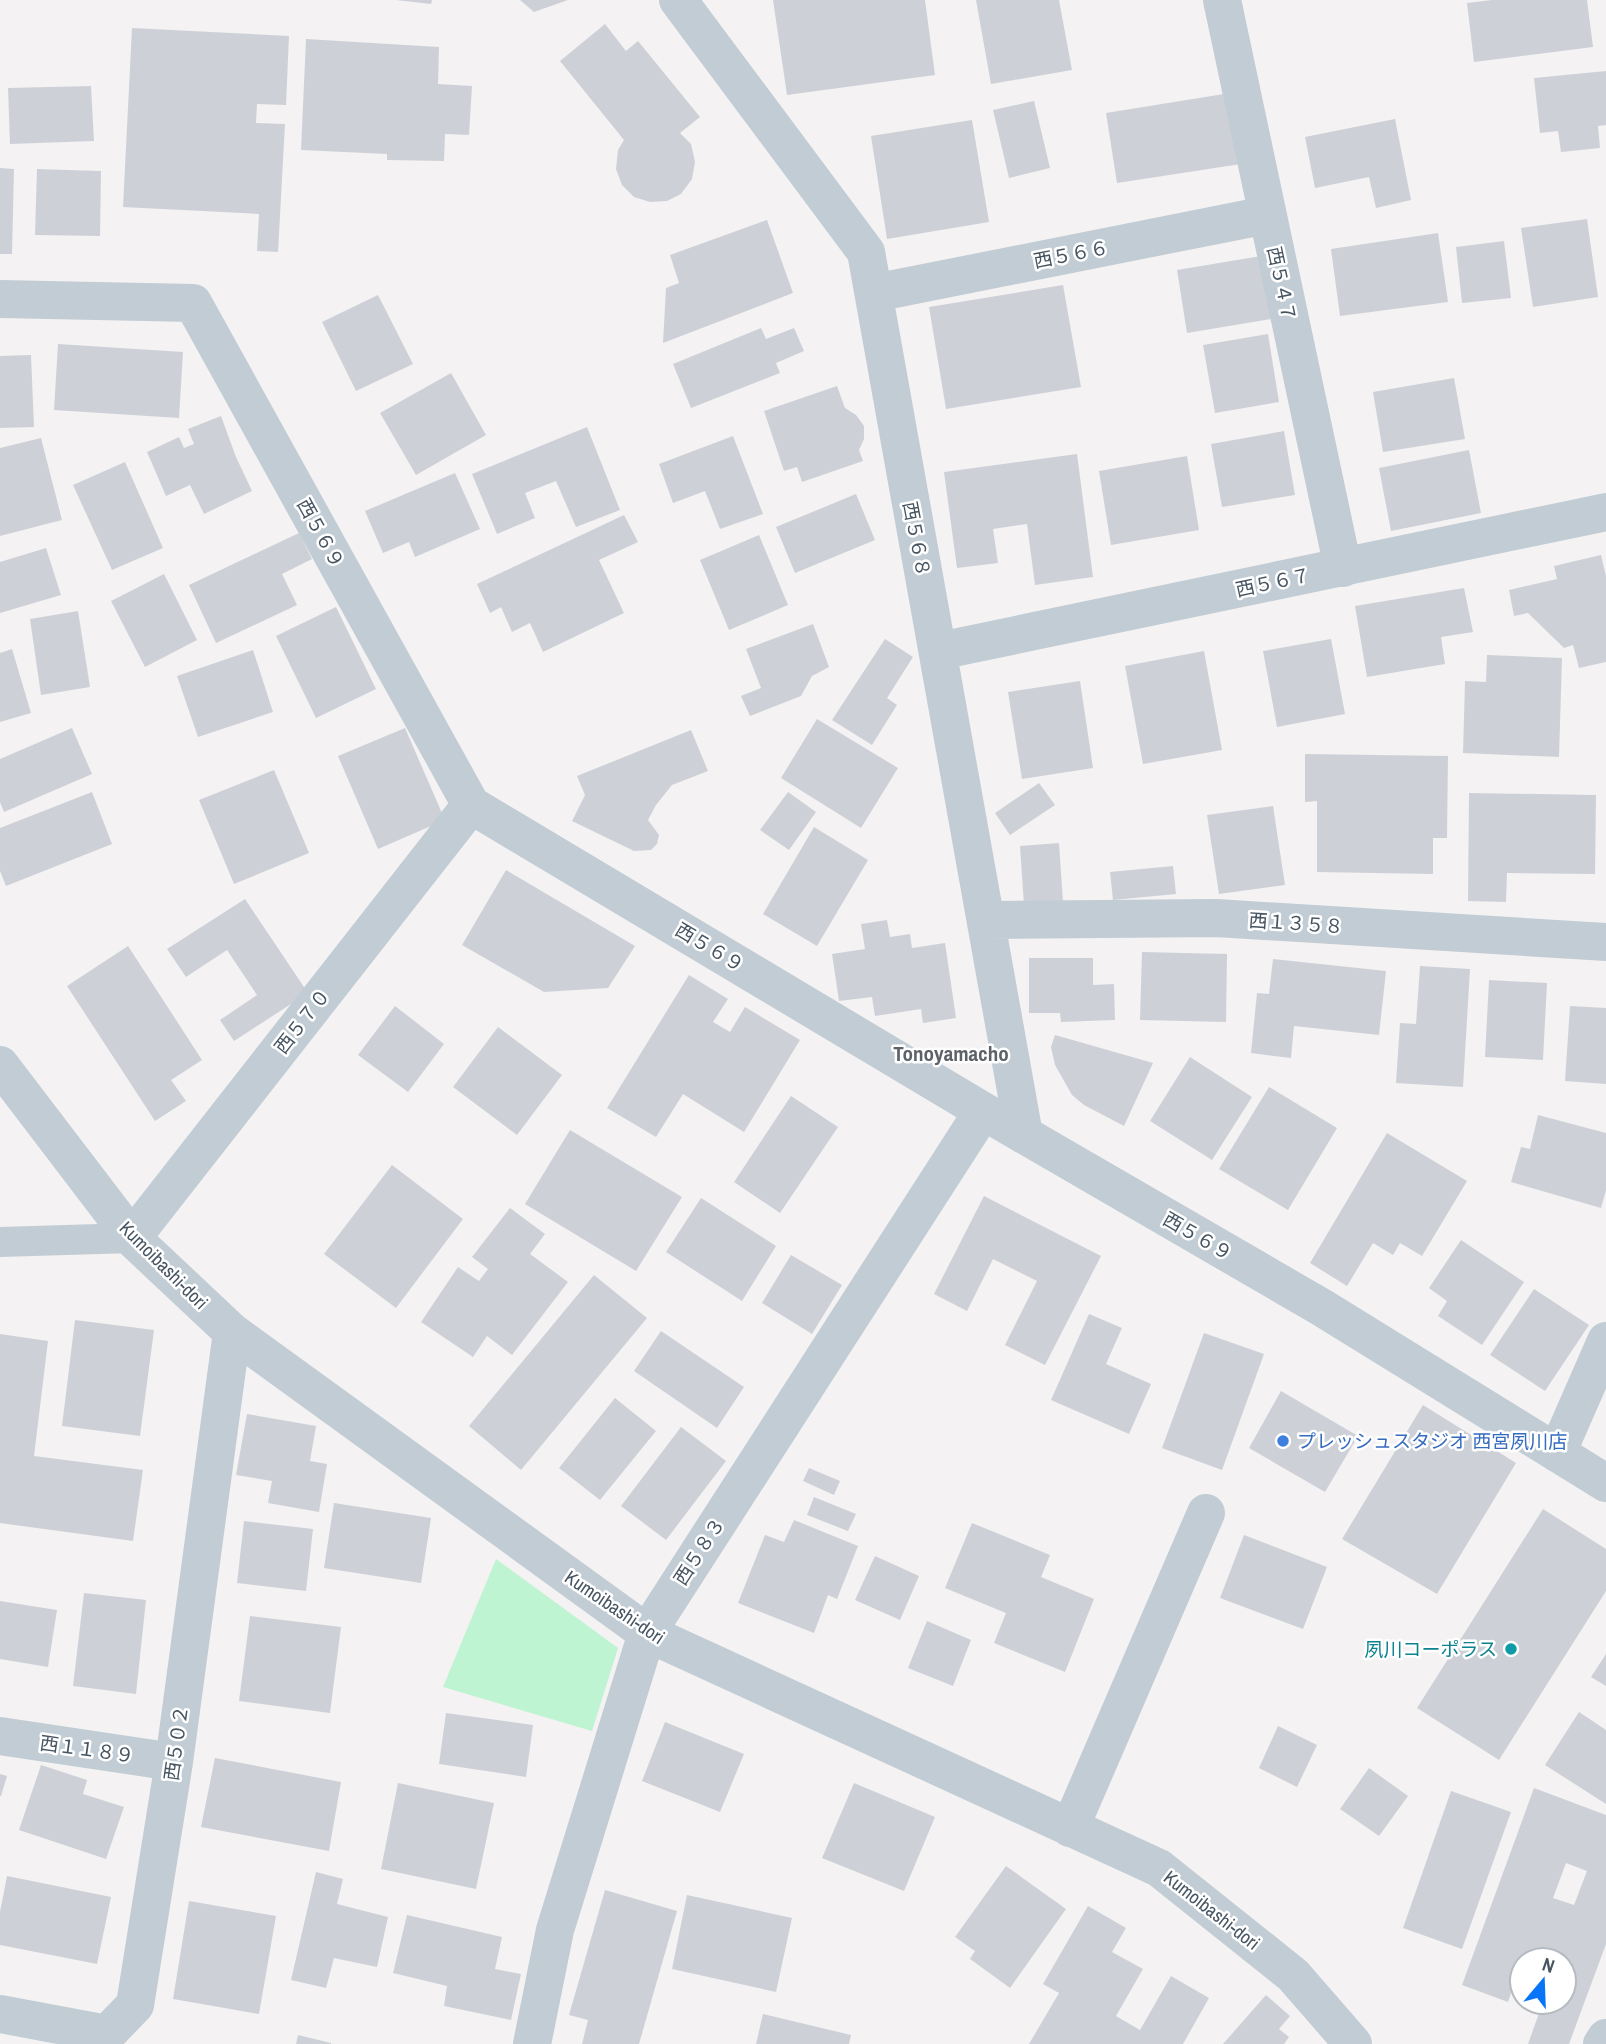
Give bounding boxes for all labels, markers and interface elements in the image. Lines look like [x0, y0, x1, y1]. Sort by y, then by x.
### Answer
street label: 西５６６ [1031, 234, 1111, 274]
street label: 西５４７ [1261, 244, 1303, 324]
street label: 西５６９ [291, 493, 351, 573]
street label: 西５６８ [897, 499, 937, 579]
street label: 西５６７ [1233, 561, 1313, 603]
street label: 西１３５８ [1248, 907, 1344, 939]
street label: 西５６９ [671, 916, 749, 978]
street label: 西５７０ [268, 983, 336, 1059]
district label: Tonoyamacho [893, 1039, 1009, 1068]
street label: 西５６９ [1159, 1206, 1237, 1266]
street label: Kumoibashi-dori [114, 1215, 214, 1315]
place label: プレッシュスタジオ 西宮夙川店 [1297, 1428, 1567, 1454]
marker: プレッシュスタジオ 西宮夙川店 [1275, 1433, 1291, 1449]
street label: 西５８３ [667, 1512, 731, 1590]
street label: Kumoibashi-dori [560, 1564, 670, 1650]
place label: 夙川コーポラス [1364, 1636, 1497, 1662]
marker: 夙川コーポラス [1503, 1641, 1519, 1657]
street label: 西５０２ [158, 1704, 194, 1782]
street label: 西１１８９ [38, 1730, 136, 1768]
street label: Kumoibashi-dori [1159, 1864, 1265, 1956]
north arrow [1508, 1946, 1578, 2016]
text: N [1539, 1951, 1558, 1979]

